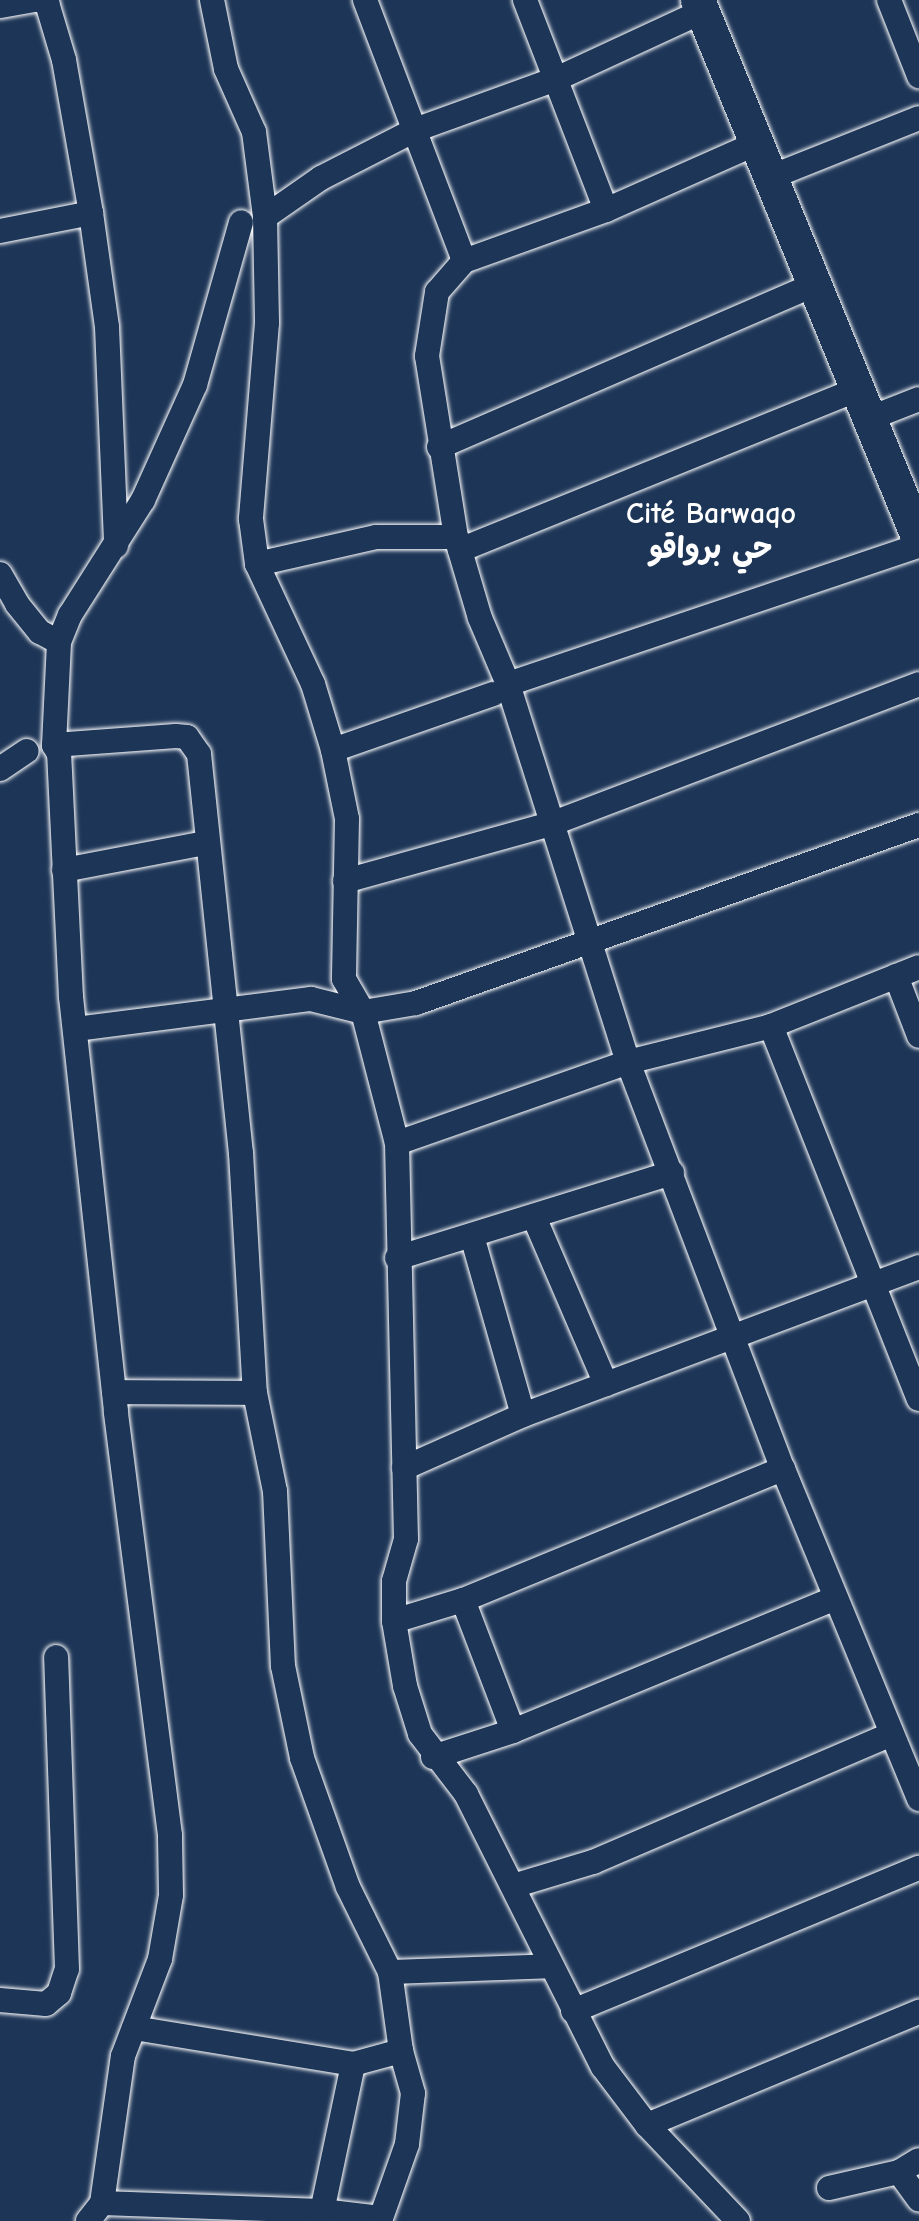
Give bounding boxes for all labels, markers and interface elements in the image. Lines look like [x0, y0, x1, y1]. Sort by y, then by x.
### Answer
district label: Cité Barwaqo حي برواقو [626, 496, 796, 566]

